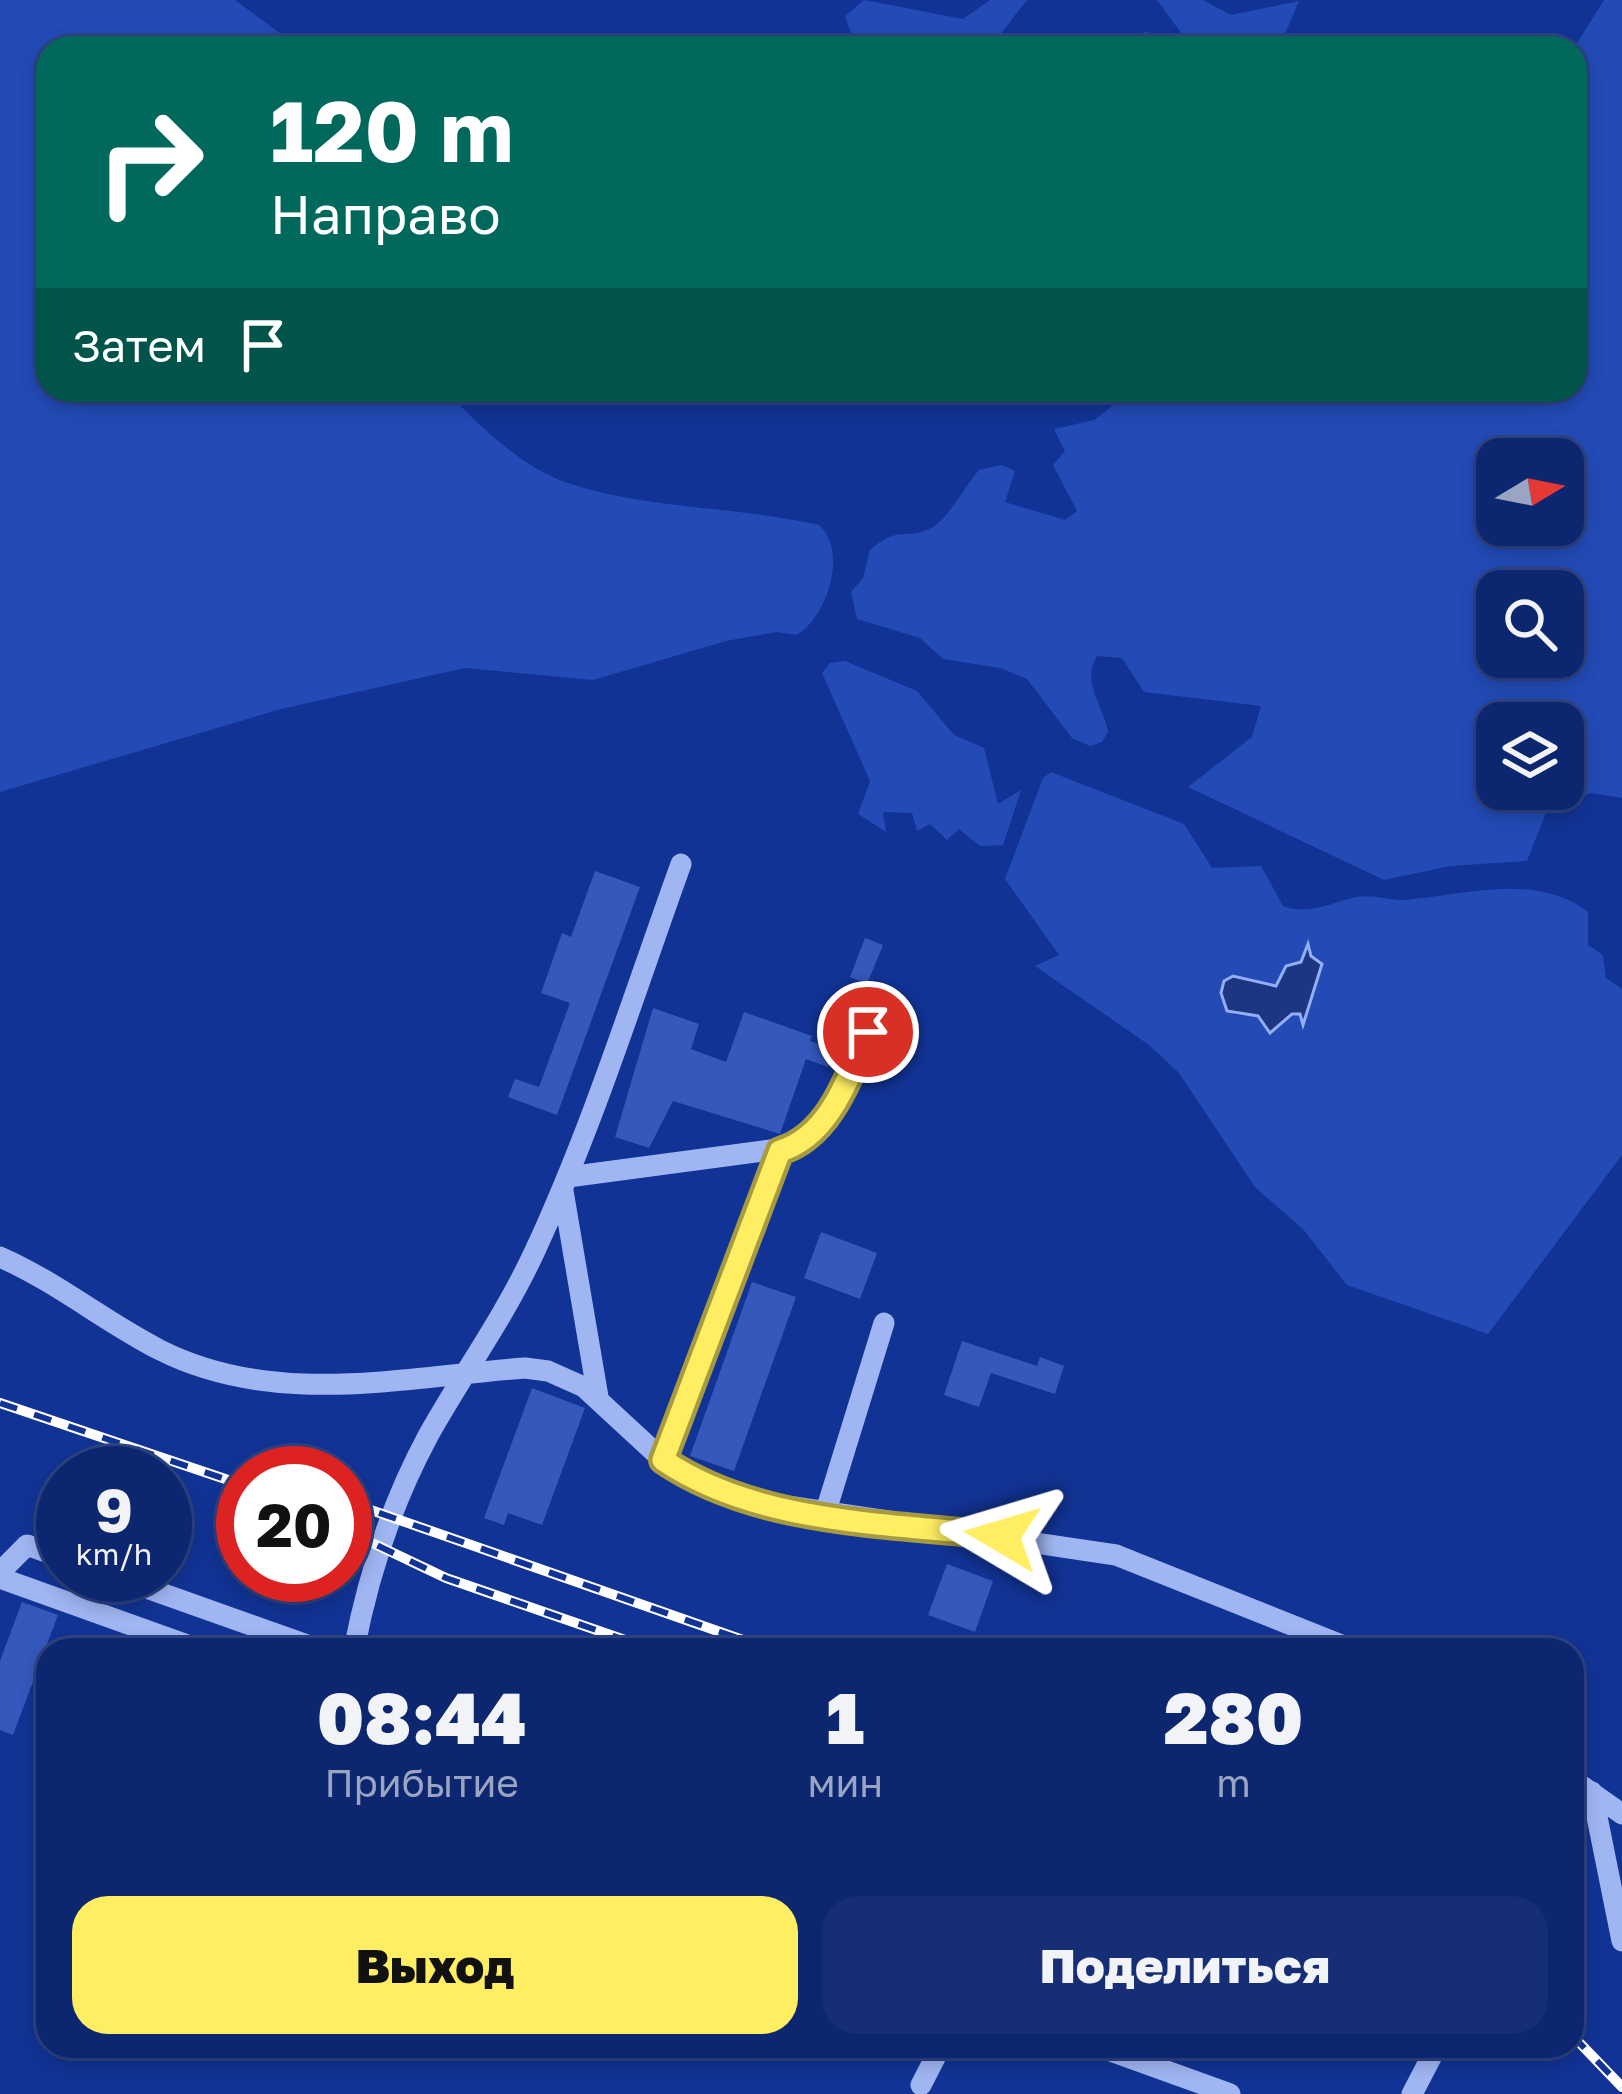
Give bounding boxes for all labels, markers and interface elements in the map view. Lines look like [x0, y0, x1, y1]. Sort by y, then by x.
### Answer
text: 120 m [270, 80, 514, 180]
icon: right [72, 84, 228, 240]
text: Направо [270, 181, 501, 246]
icon: arrive [230, 312, 296, 378]
text: Затем [72, 318, 206, 372]
north arrow [1476, 438, 1584, 546]
map controls [1476, 438, 1584, 810]
button: search [1476, 570, 1584, 678]
button: layers [1476, 702, 1584, 810]
pin [817, 981, 919, 1083]
icon: arrive [835, 999, 901, 1065]
speed limit sign: 20 [216, 1446, 372, 1602]
text: 9 [95, 1473, 133, 1545]
position arrow [939, 1473, 1065, 1599]
text: km/h [76, 1536, 152, 1572]
text: 08:44 [317, 1673, 527, 1760]
text: 1 [826, 1673, 864, 1760]
text: 280 [1164, 1673, 1303, 1760]
text: Прибытие [325, 1759, 519, 1806]
text: мин [807, 1759, 883, 1806]
text: m [1216, 1759, 1251, 1806]
button: Выход [72, 1896, 798, 2034]
button: Поделиться [822, 1896, 1548, 2034]

